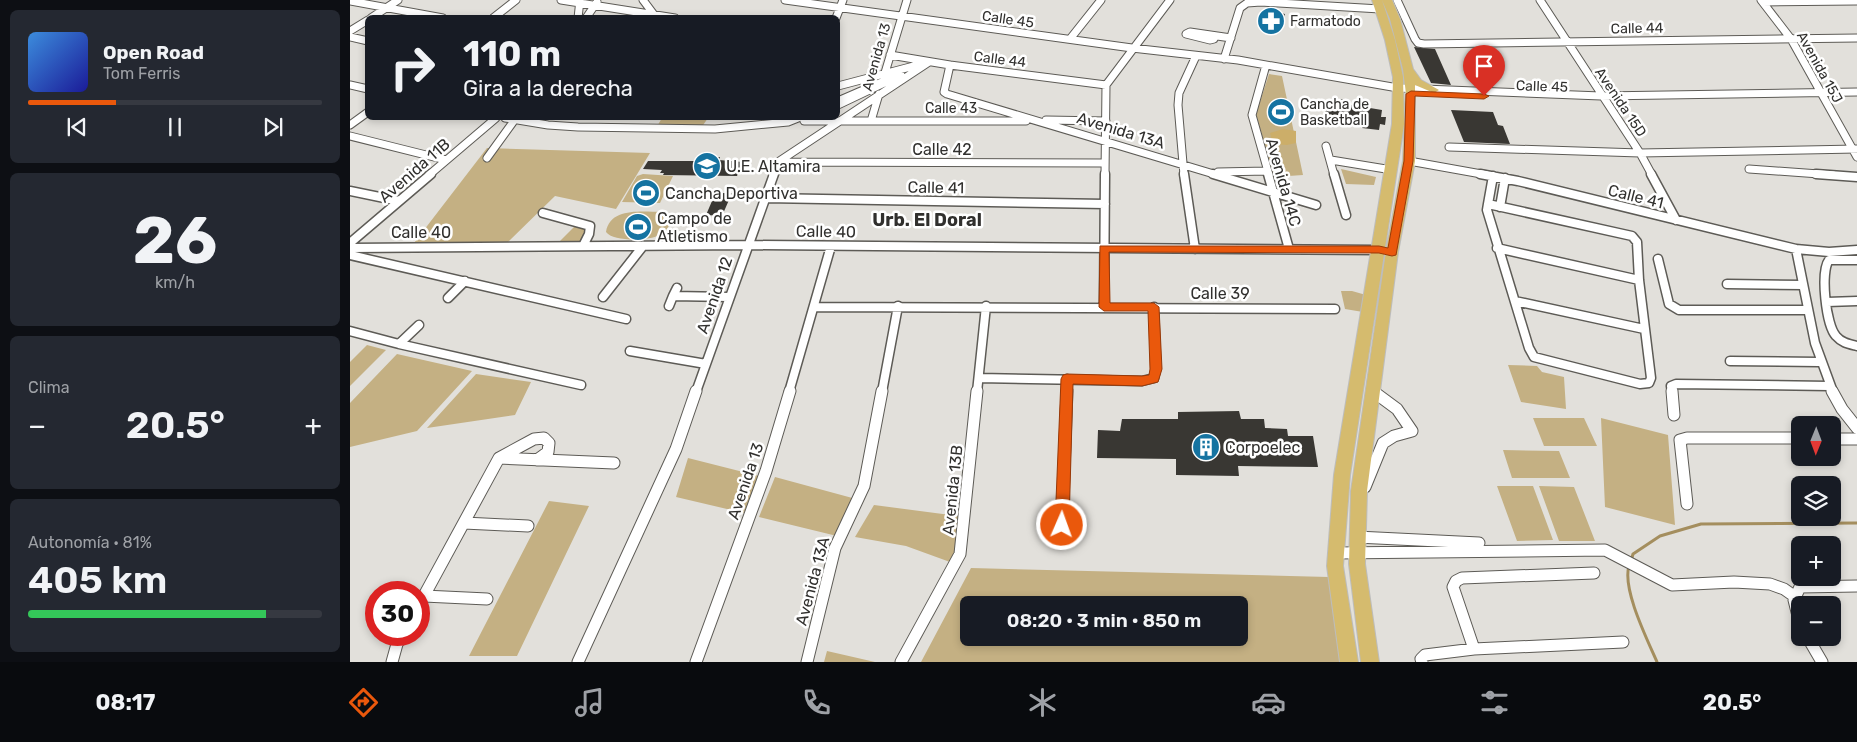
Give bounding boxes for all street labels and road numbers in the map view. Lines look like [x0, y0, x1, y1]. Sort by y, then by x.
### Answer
street label: Calle 45 [981, 7, 1035, 32]
street label: Calle 44 [1611, 20, 1664, 37]
street label: Avenida 13 [859, 21, 894, 93]
street label: Avenida 15J [1793, 29, 1846, 106]
street label: Calle 44 [973, 48, 1027, 71]
street label: Avenida 15D [1591, 65, 1650, 140]
street label: Calle 45 [1516, 77, 1568, 96]
street label: Calle 43 [925, 100, 977, 117]
street label: Avenida 13A [1075, 108, 1167, 153]
street label: Avenida 11B [375, 134, 454, 206]
street label: Avenida 14C [1262, 136, 1305, 229]
street label: Calle 42 [912, 140, 972, 159]
street label: Calle 41 [908, 178, 964, 197]
street label: Calle 41 [1606, 180, 1666, 213]
street label: Calle 40 [796, 221, 856, 242]
street label: Calle 40 [391, 223, 451, 242]
street label: Avenida 12 [692, 254, 736, 336]
street label: Calle 39 [1190, 284, 1250, 303]
street label: Avenida 13 [723, 440, 767, 522]
street label: Avenida 13B [938, 444, 967, 536]
street label: Avenida 13A [792, 535, 833, 627]

